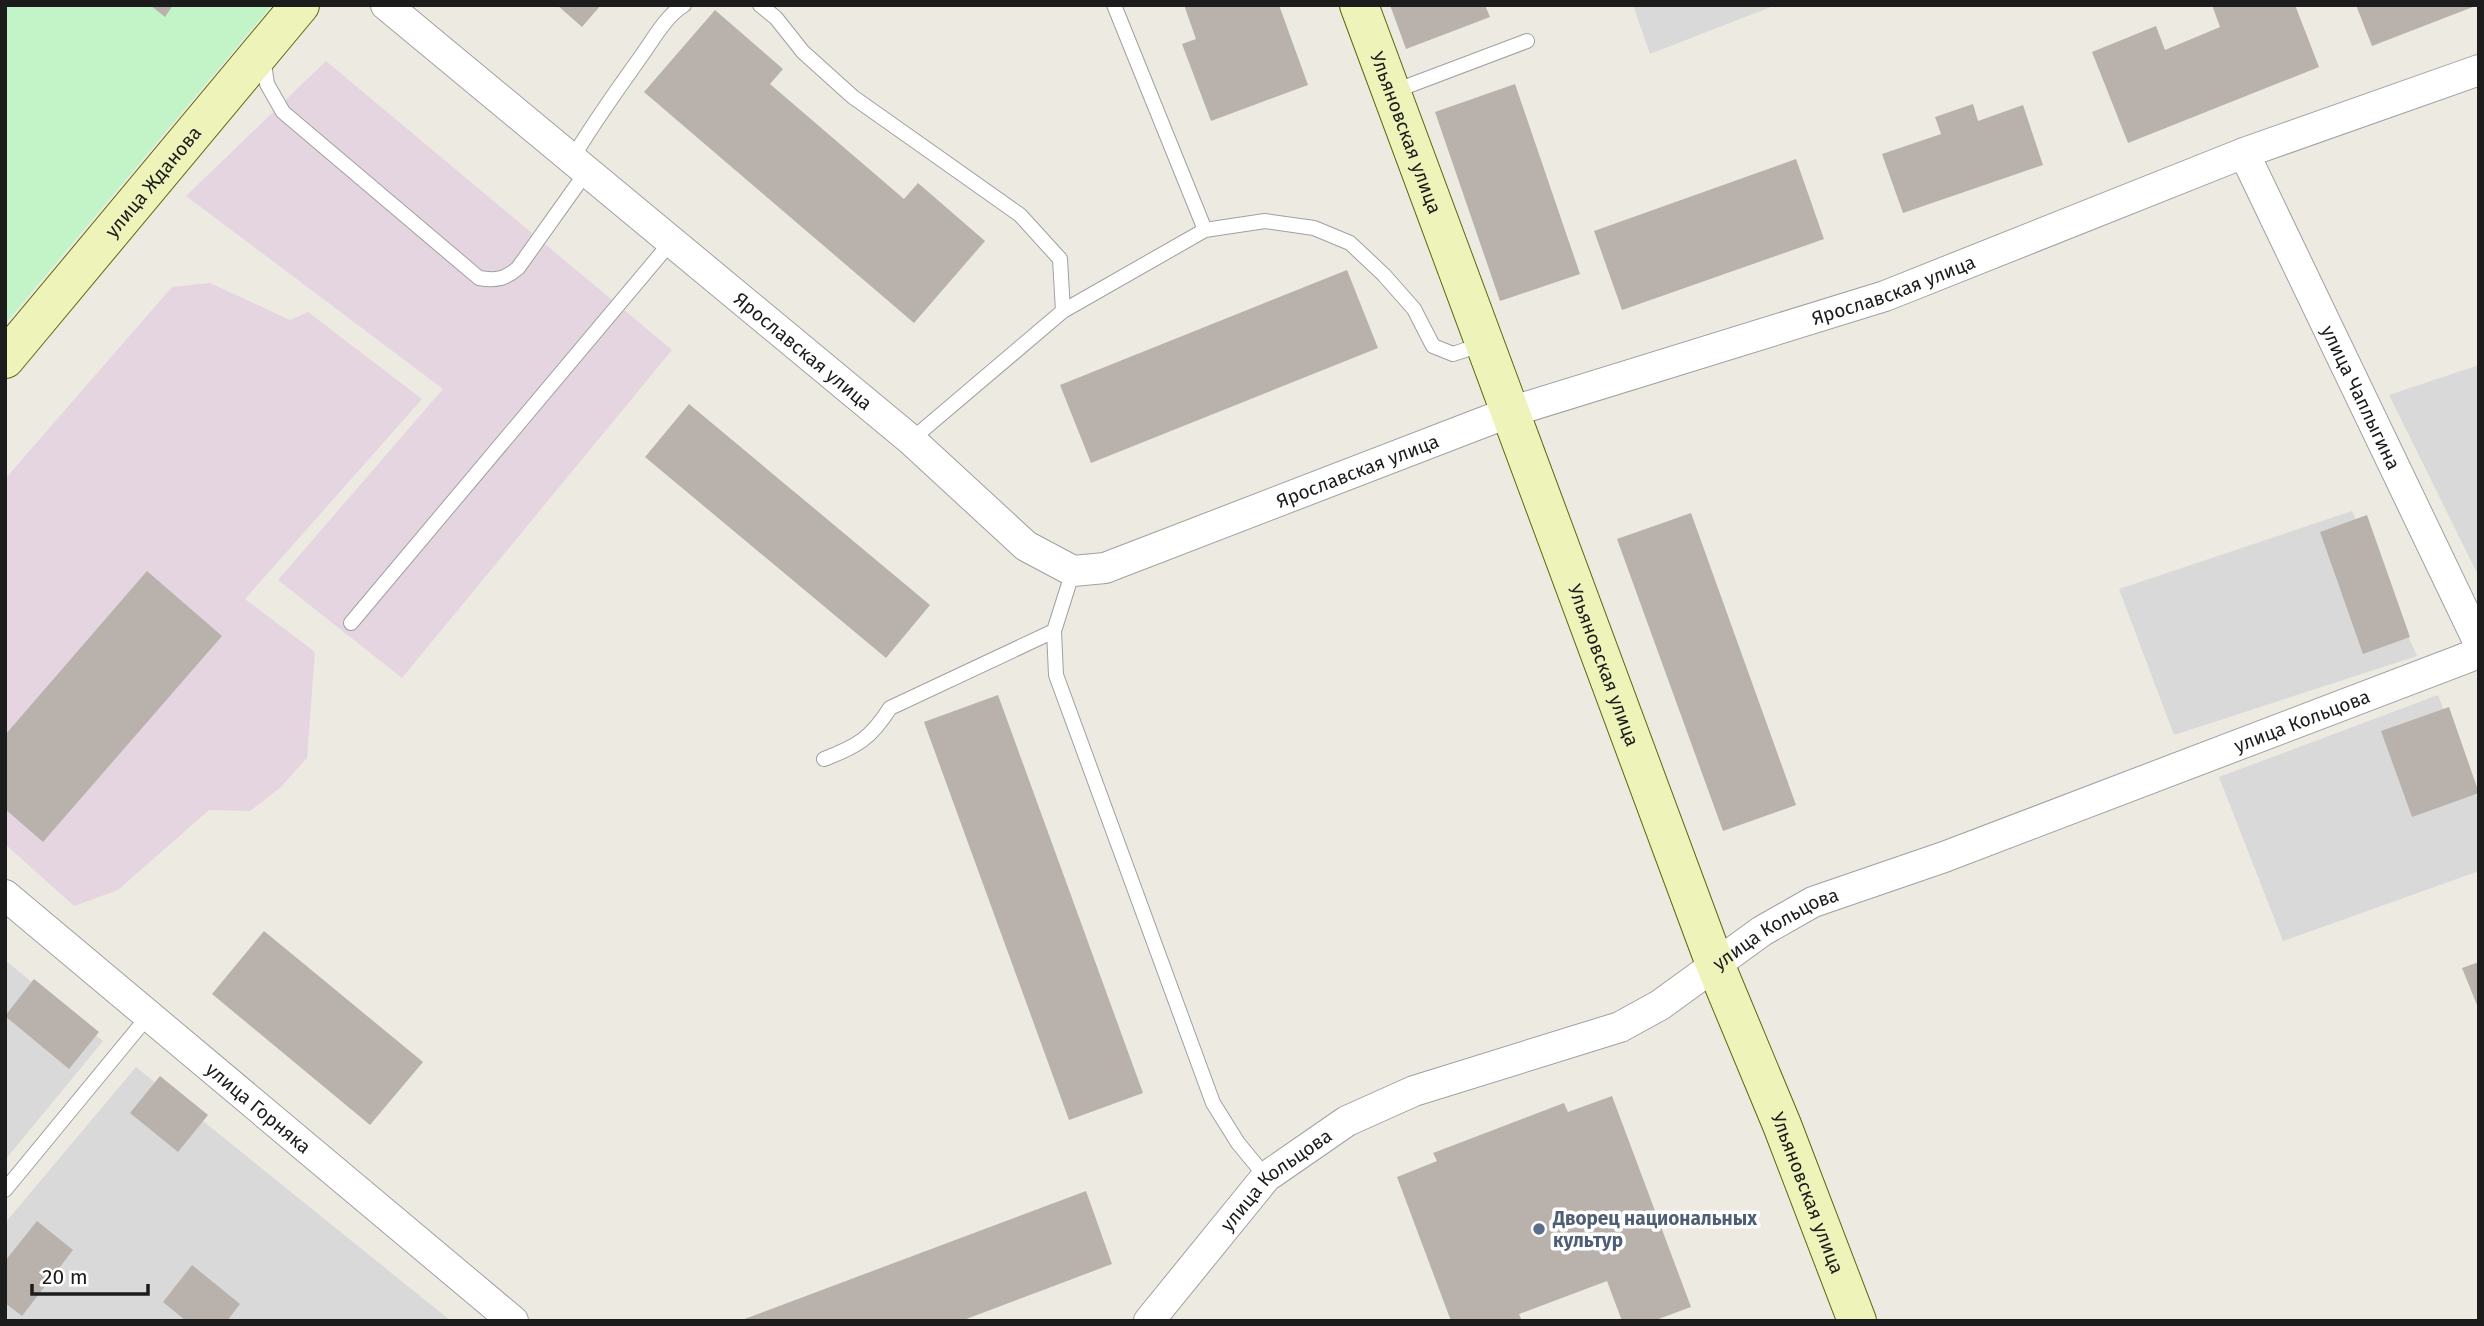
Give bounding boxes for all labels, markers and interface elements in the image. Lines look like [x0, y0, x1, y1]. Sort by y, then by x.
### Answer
street label: Ульяновская улица [1366, 48, 1447, 217]
street label: улица Жданова [100, 121, 206, 242]
street label: Ярославская улица [1809, 250, 1979, 330]
street label: Ярославская улица [730, 287, 877, 415]
street label: улица Чаплыгина [2317, 321, 2406, 473]
street label: Ярославская улица [1273, 429, 1442, 513]
street label: Ульяновская улица [1563, 581, 1645, 749]
street label: улица Кольцова [2231, 684, 2373, 757]
street label: улица Кольцова [1708, 883, 1842, 975]
street label: улица Горняка [201, 1057, 316, 1158]
street label: Ульяновская улица [1766, 1109, 1849, 1277]
street label: улица Кольцова [1215, 1124, 1336, 1236]
place label: Дворец национальных культур [1552, 1207, 1757, 1252]
marker: Дворец национальных культур [1531, 1221, 1547, 1237]
scale bar [32, 1252, 147, 1296]
text: 20 m [42, 1264, 88, 1290]

